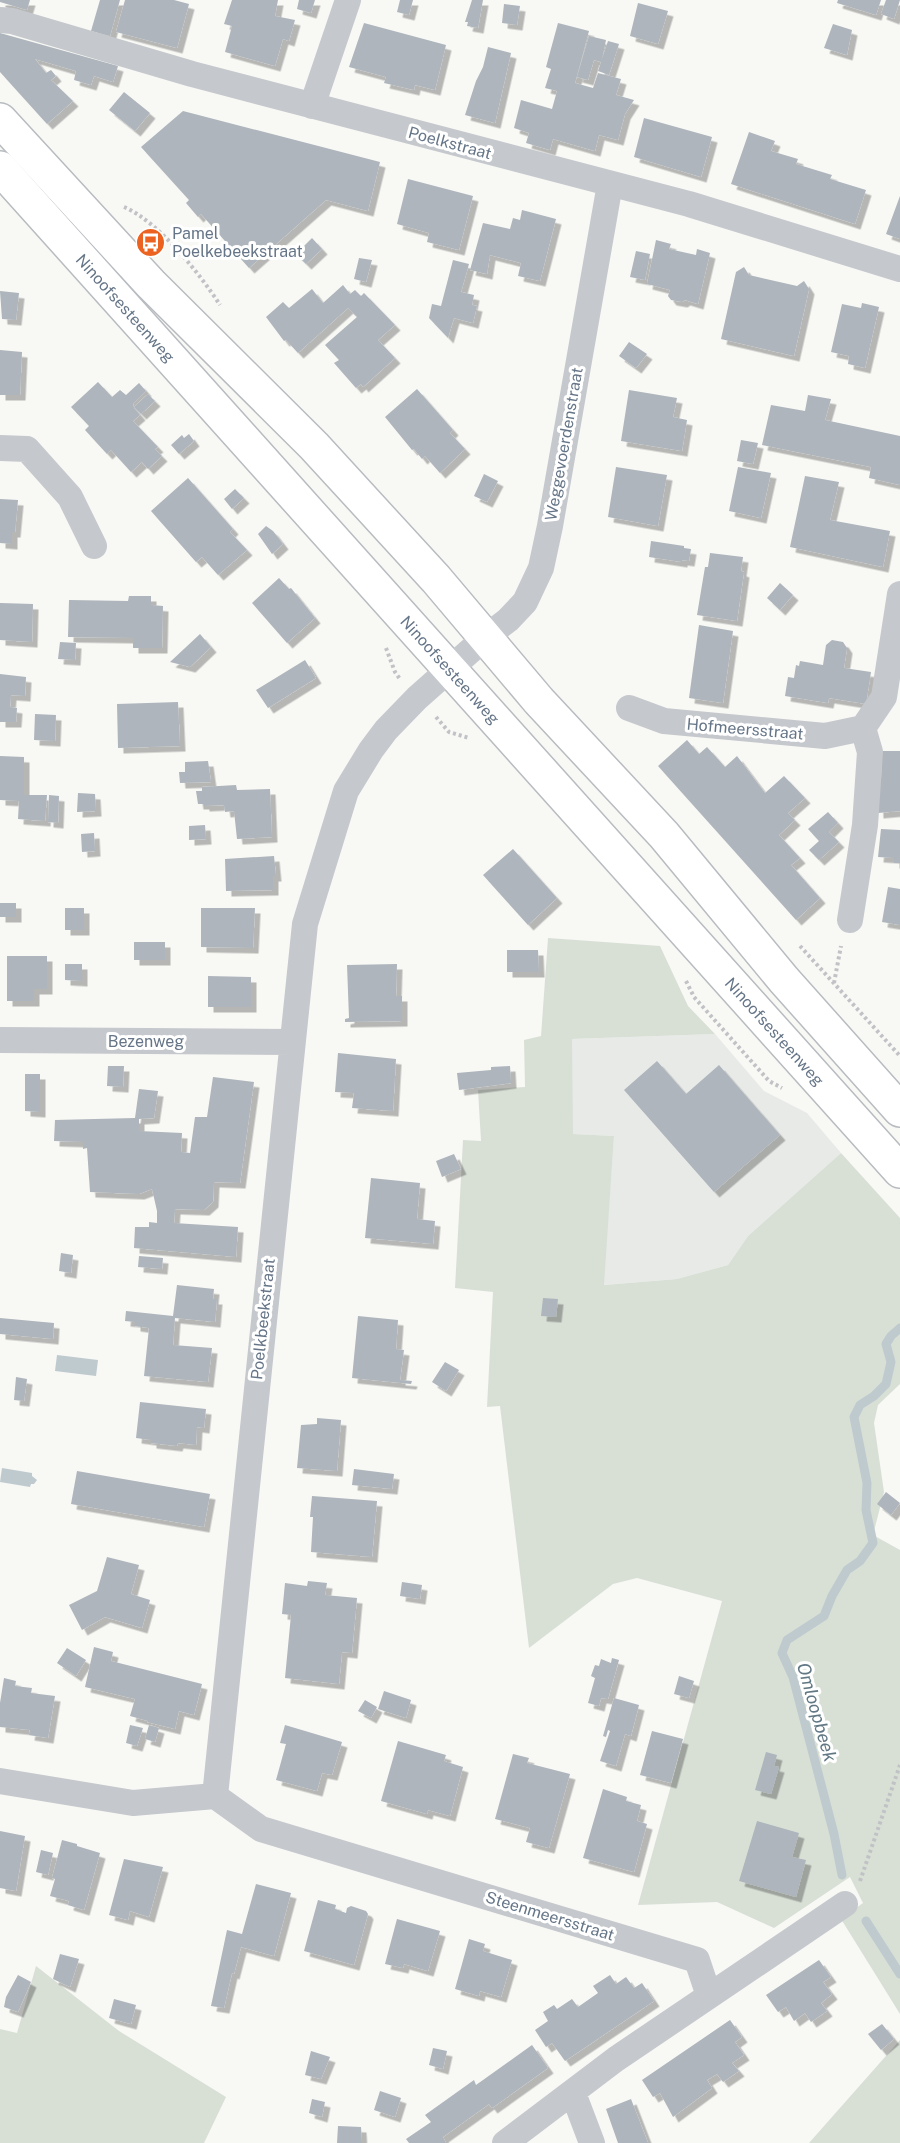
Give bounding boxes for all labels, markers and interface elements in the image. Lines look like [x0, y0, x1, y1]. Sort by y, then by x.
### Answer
street label: Poelkstraat [406, 123, 494, 163]
place label: Pamel Poelkebeekstraat [172, 224, 303, 261]
bus stop icon: Pamel Poelkebeekstraat [135, 226, 167, 258]
street label: Ninoofsesteenweg [72, 250, 179, 366]
street label: Weggevoerdenstraat [541, 366, 587, 522]
street label: Ninoofsesteenweg [397, 612, 504, 728]
street label: Hofmeersstraat [686, 714, 804, 744]
street label: Ninoofsesteenweg [721, 973, 828, 1089]
street label: Bezenweg [108, 1032, 184, 1051]
street label: Poelkbeekstraat [247, 1257, 279, 1381]
water label: Omloopbeek [793, 1660, 841, 1764]
street label: Steenmeersstraat [483, 1887, 617, 1945]

